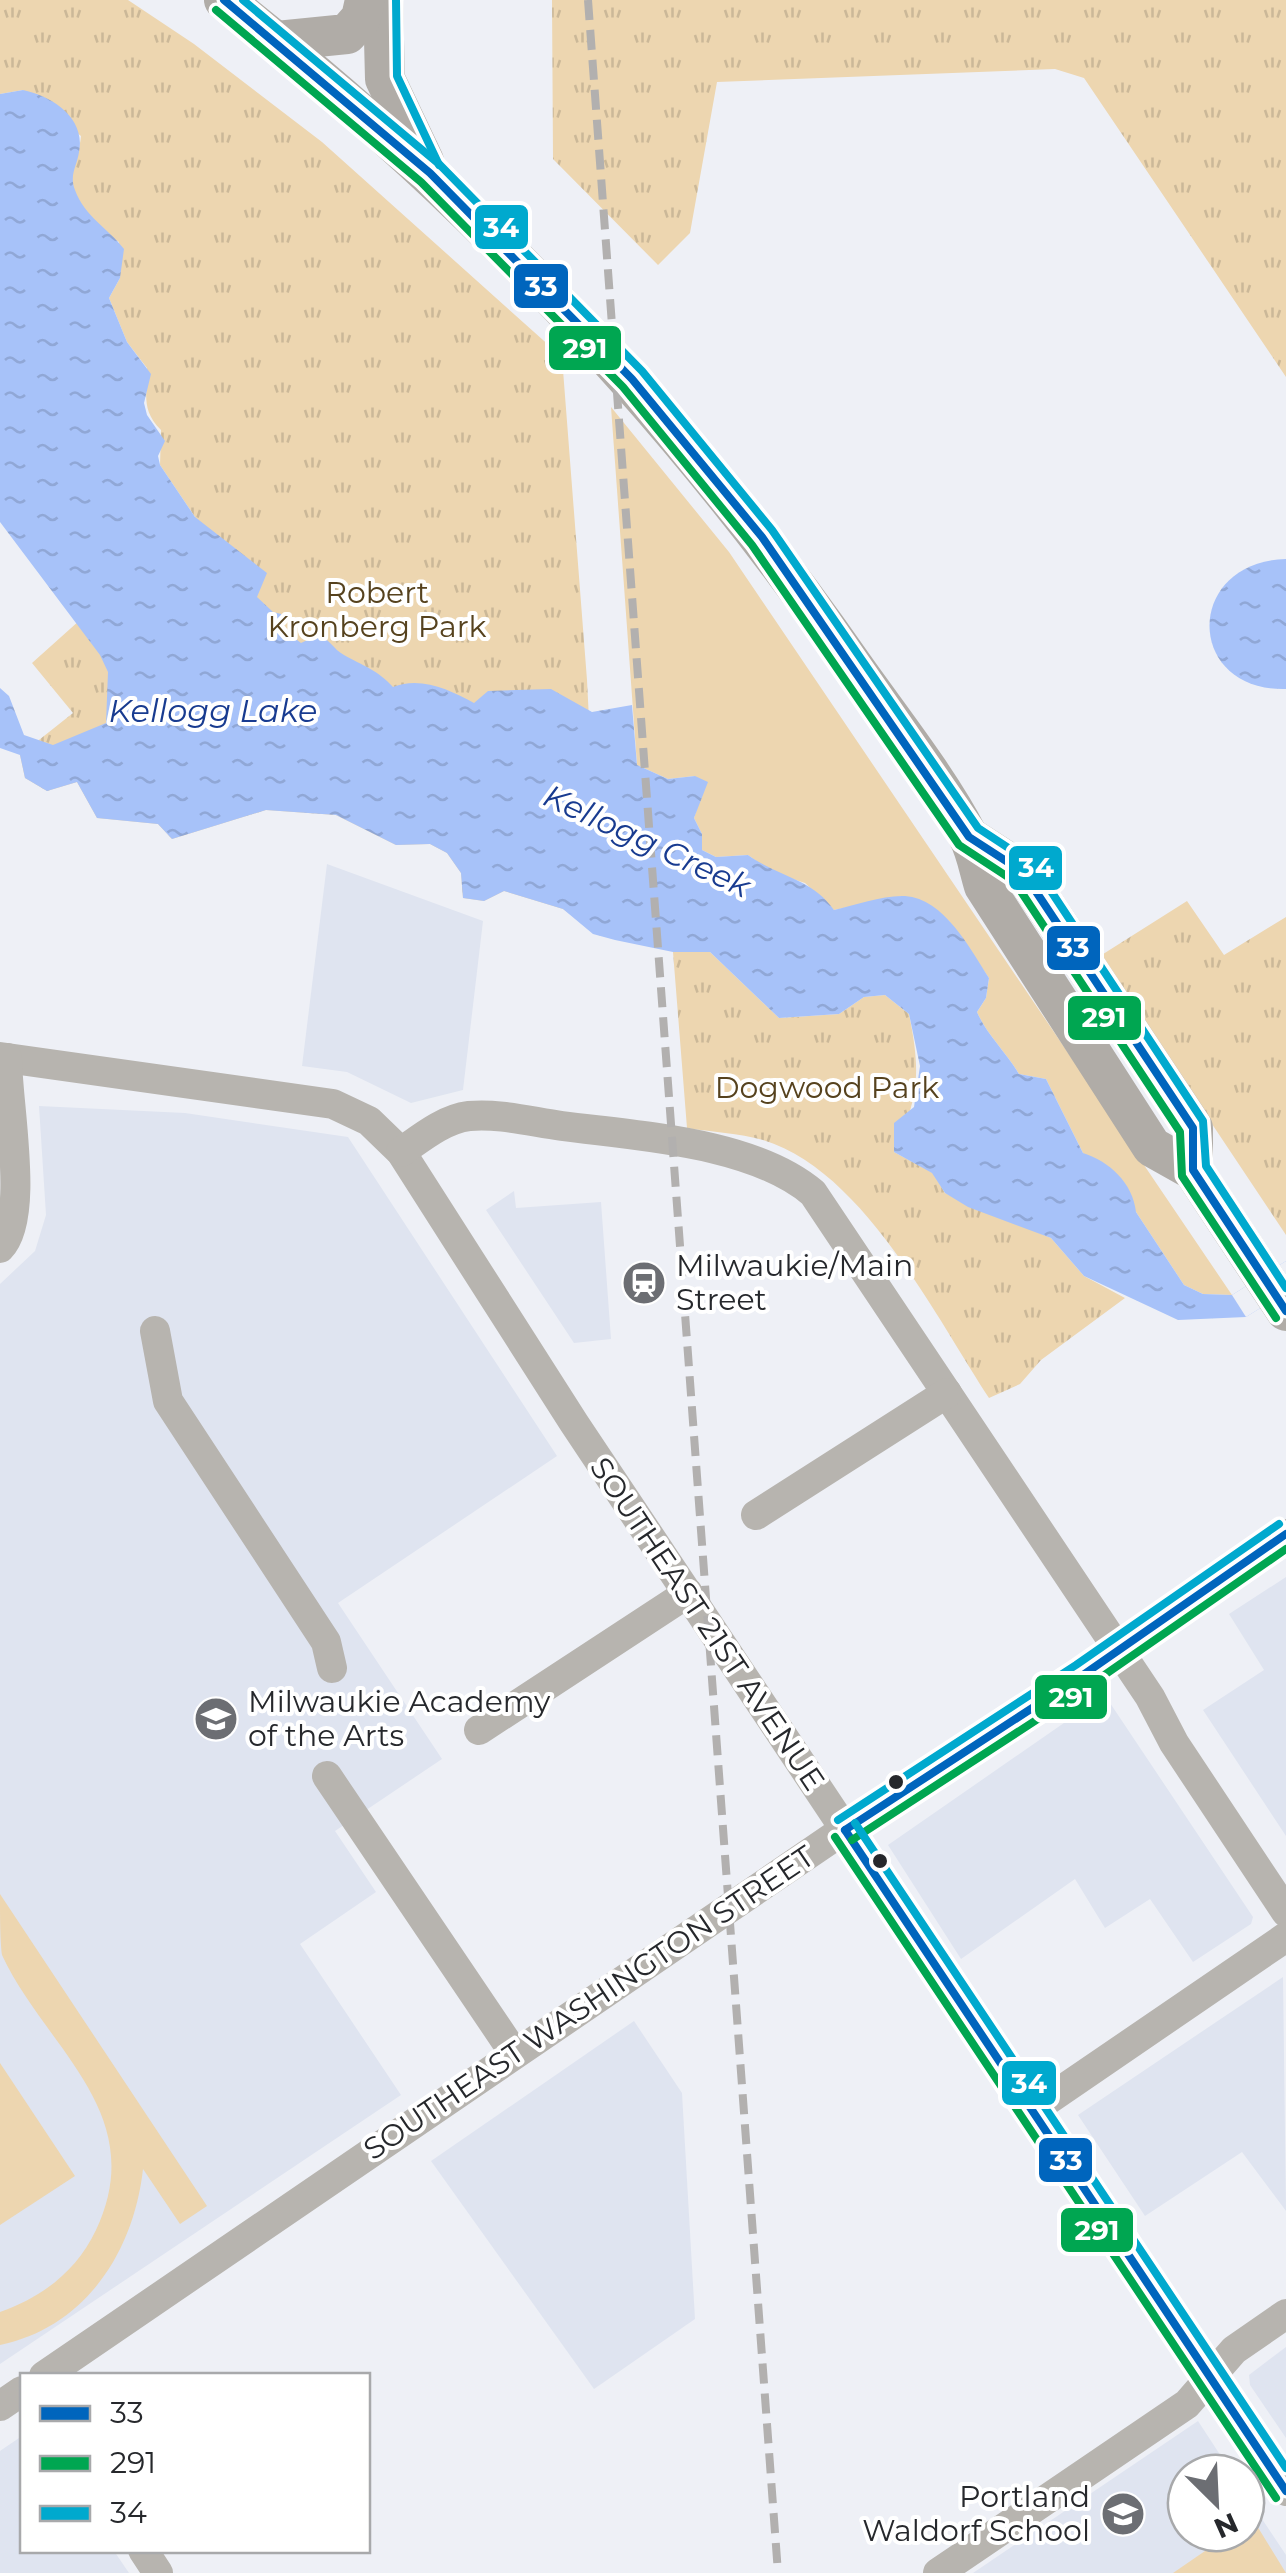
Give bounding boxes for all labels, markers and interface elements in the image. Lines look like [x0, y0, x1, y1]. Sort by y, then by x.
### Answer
line badge: 34 [473, 203, 530, 251]
text: 34 [482, 210, 520, 244]
line badge: 33 [512, 262, 570, 310]
text: 33 [523, 269, 558, 303]
line badge: 291 [547, 324, 623, 372]
text: 291 [562, 331, 608, 365]
park label: Robert Kronberg Park [268, 574, 486, 645]
water label: Kellogg Lake [109, 691, 317, 730]
water label: Kellogg Creek [537, 776, 759, 906]
line badge: 34 [1007, 844, 1064, 892]
text: 34 [1017, 850, 1055, 884]
line badge: 33 [1045, 924, 1102, 972]
text: 33 [1055, 930, 1090, 964]
line badge: 291 [1066, 994, 1143, 1042]
text: 291 [1081, 1000, 1127, 1034]
park label: Dogwood Park [715, 1069, 939, 1106]
place label: Milwaukie/Main Street [676, 1247, 913, 1318]
station icon: Milwaukie/Main Street [621, 1260, 667, 1306]
street label: SOUTHEAST 21ST AVENUE [582, 1450, 833, 1797]
line badge: 291 [1033, 1673, 1109, 1721]
text: 291 [1048, 1680, 1094, 1714]
place label: Milwaukie Academy of the Arts [248, 1683, 551, 1754]
school or university icon: Milwaukie Academy of the Arts [193, 1696, 239, 1742]
unlabelled marker [886, 1772, 906, 1792]
street label: SOUTHEAST WASHINGTON STREET [356, 1837, 822, 2168]
unlabelled marker [870, 1851, 890, 1871]
line badge: 34 [1000, 2059, 1058, 2107]
text: 34 [1010, 2066, 1048, 2100]
line badge: 33 [1037, 2136, 1094, 2184]
text: 33 [1048, 2143, 1083, 2177]
line badge: 291 [1059, 2206, 1135, 2254]
text: 291 [1074, 2213, 1120, 2247]
legend [20, 2373, 370, 2553]
text: 33 [110, 2394, 144, 2431]
text: 291 [110, 2444, 156, 2481]
north arrow [1166, 2453, 1266, 2553]
place label: Portland Waldorf School [862, 2478, 1090, 2549]
school or university icon: Portland Waldorf School [1100, 2491, 1146, 2537]
text: 34 [110, 2494, 147, 2531]
text: N [1209, 2506, 1243, 2546]

